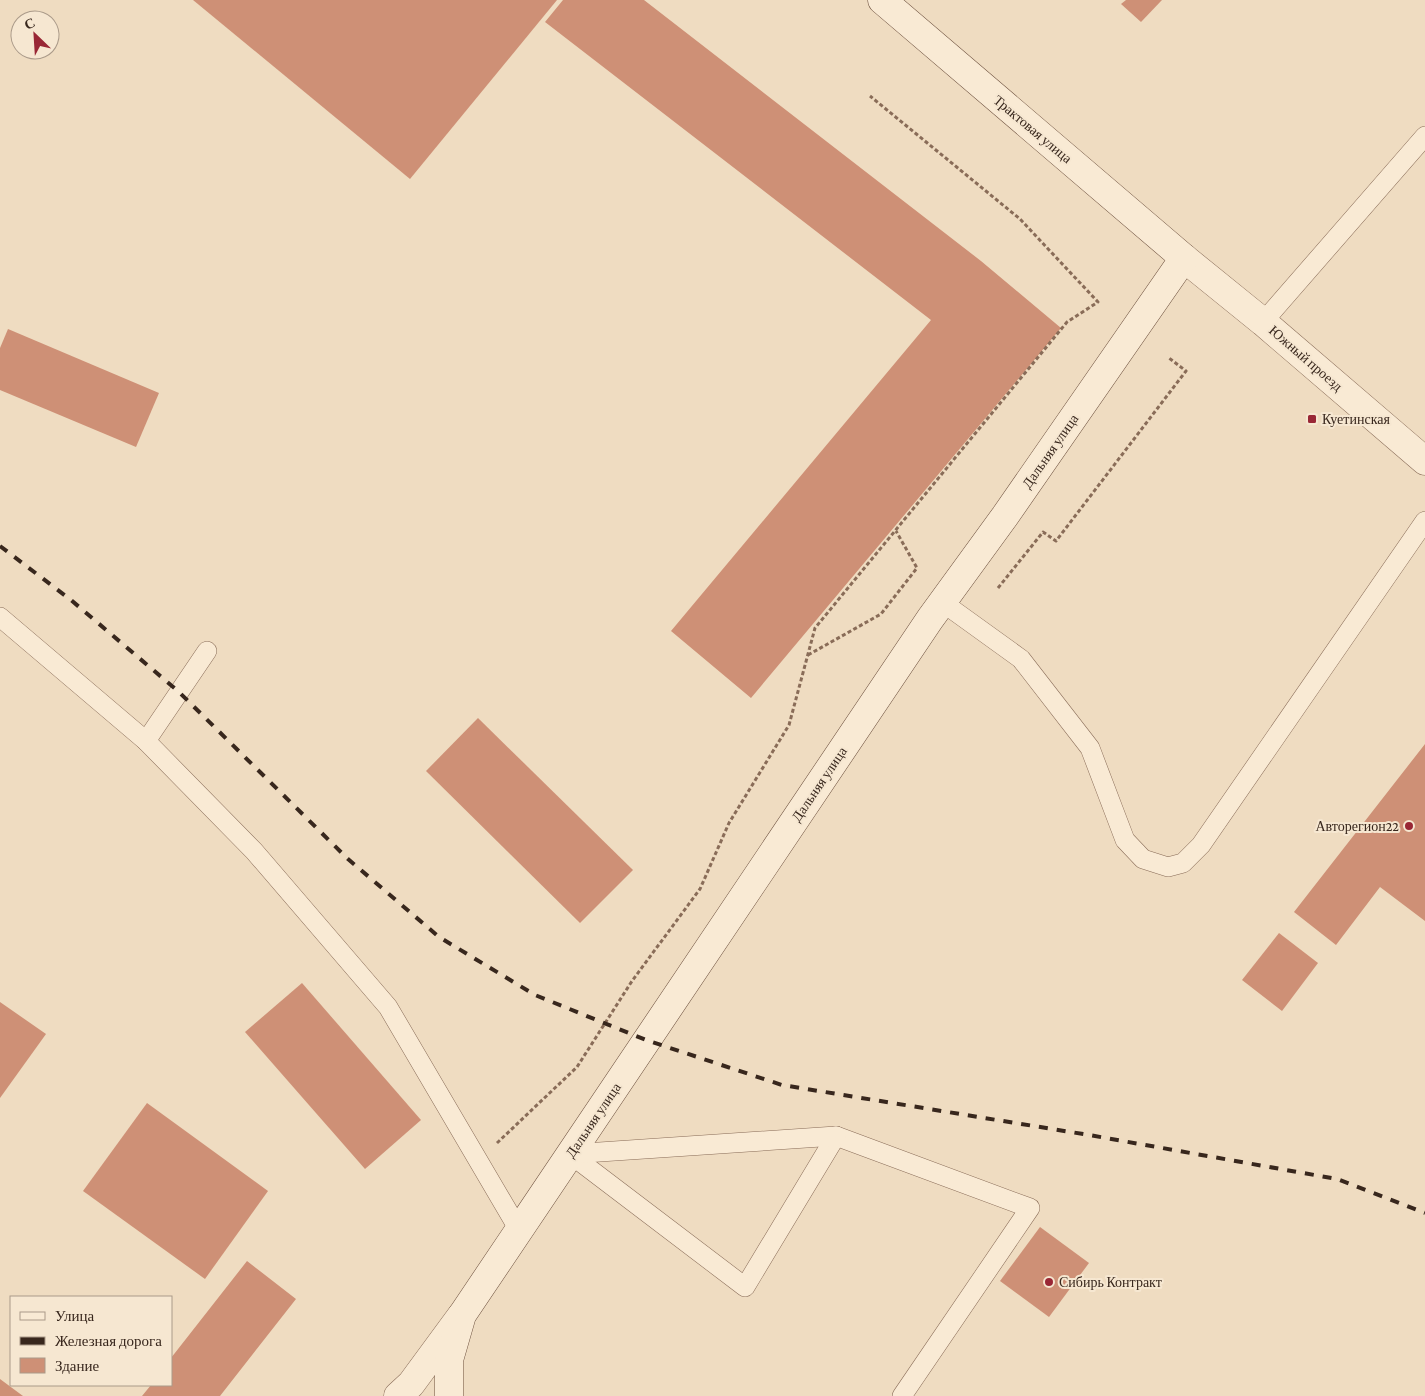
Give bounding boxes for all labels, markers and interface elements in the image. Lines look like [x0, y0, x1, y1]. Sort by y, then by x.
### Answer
north arrow [10, 10, 60, 60]
text: С [22, 14, 37, 33]
street label: Трактовая улица [991, 92, 1076, 167]
street label: Южный проезд [1266, 322, 1346, 394]
street label: Дальняя улица [1019, 410, 1082, 491]
place label: Куетинская [1322, 411, 1390, 427]
marker: Куетинская [1306, 413, 1318, 425]
street label: Дальняя улица [788, 743, 850, 824]
place label: Авторегион22 [1315, 818, 1399, 834]
marker: Авторегион22 [1403, 820, 1415, 832]
street label: Дальняя улица [562, 1079, 624, 1160]
place label: Сибирь Контракт [1059, 1274, 1162, 1290]
marker: Сибирь Контракт [1043, 1276, 1055, 1288]
legend [10, 1296, 172, 1386]
text: Улица [55, 1308, 94, 1324]
text: Железная дорога [55, 1333, 162, 1349]
text: Здание [55, 1358, 99, 1374]

